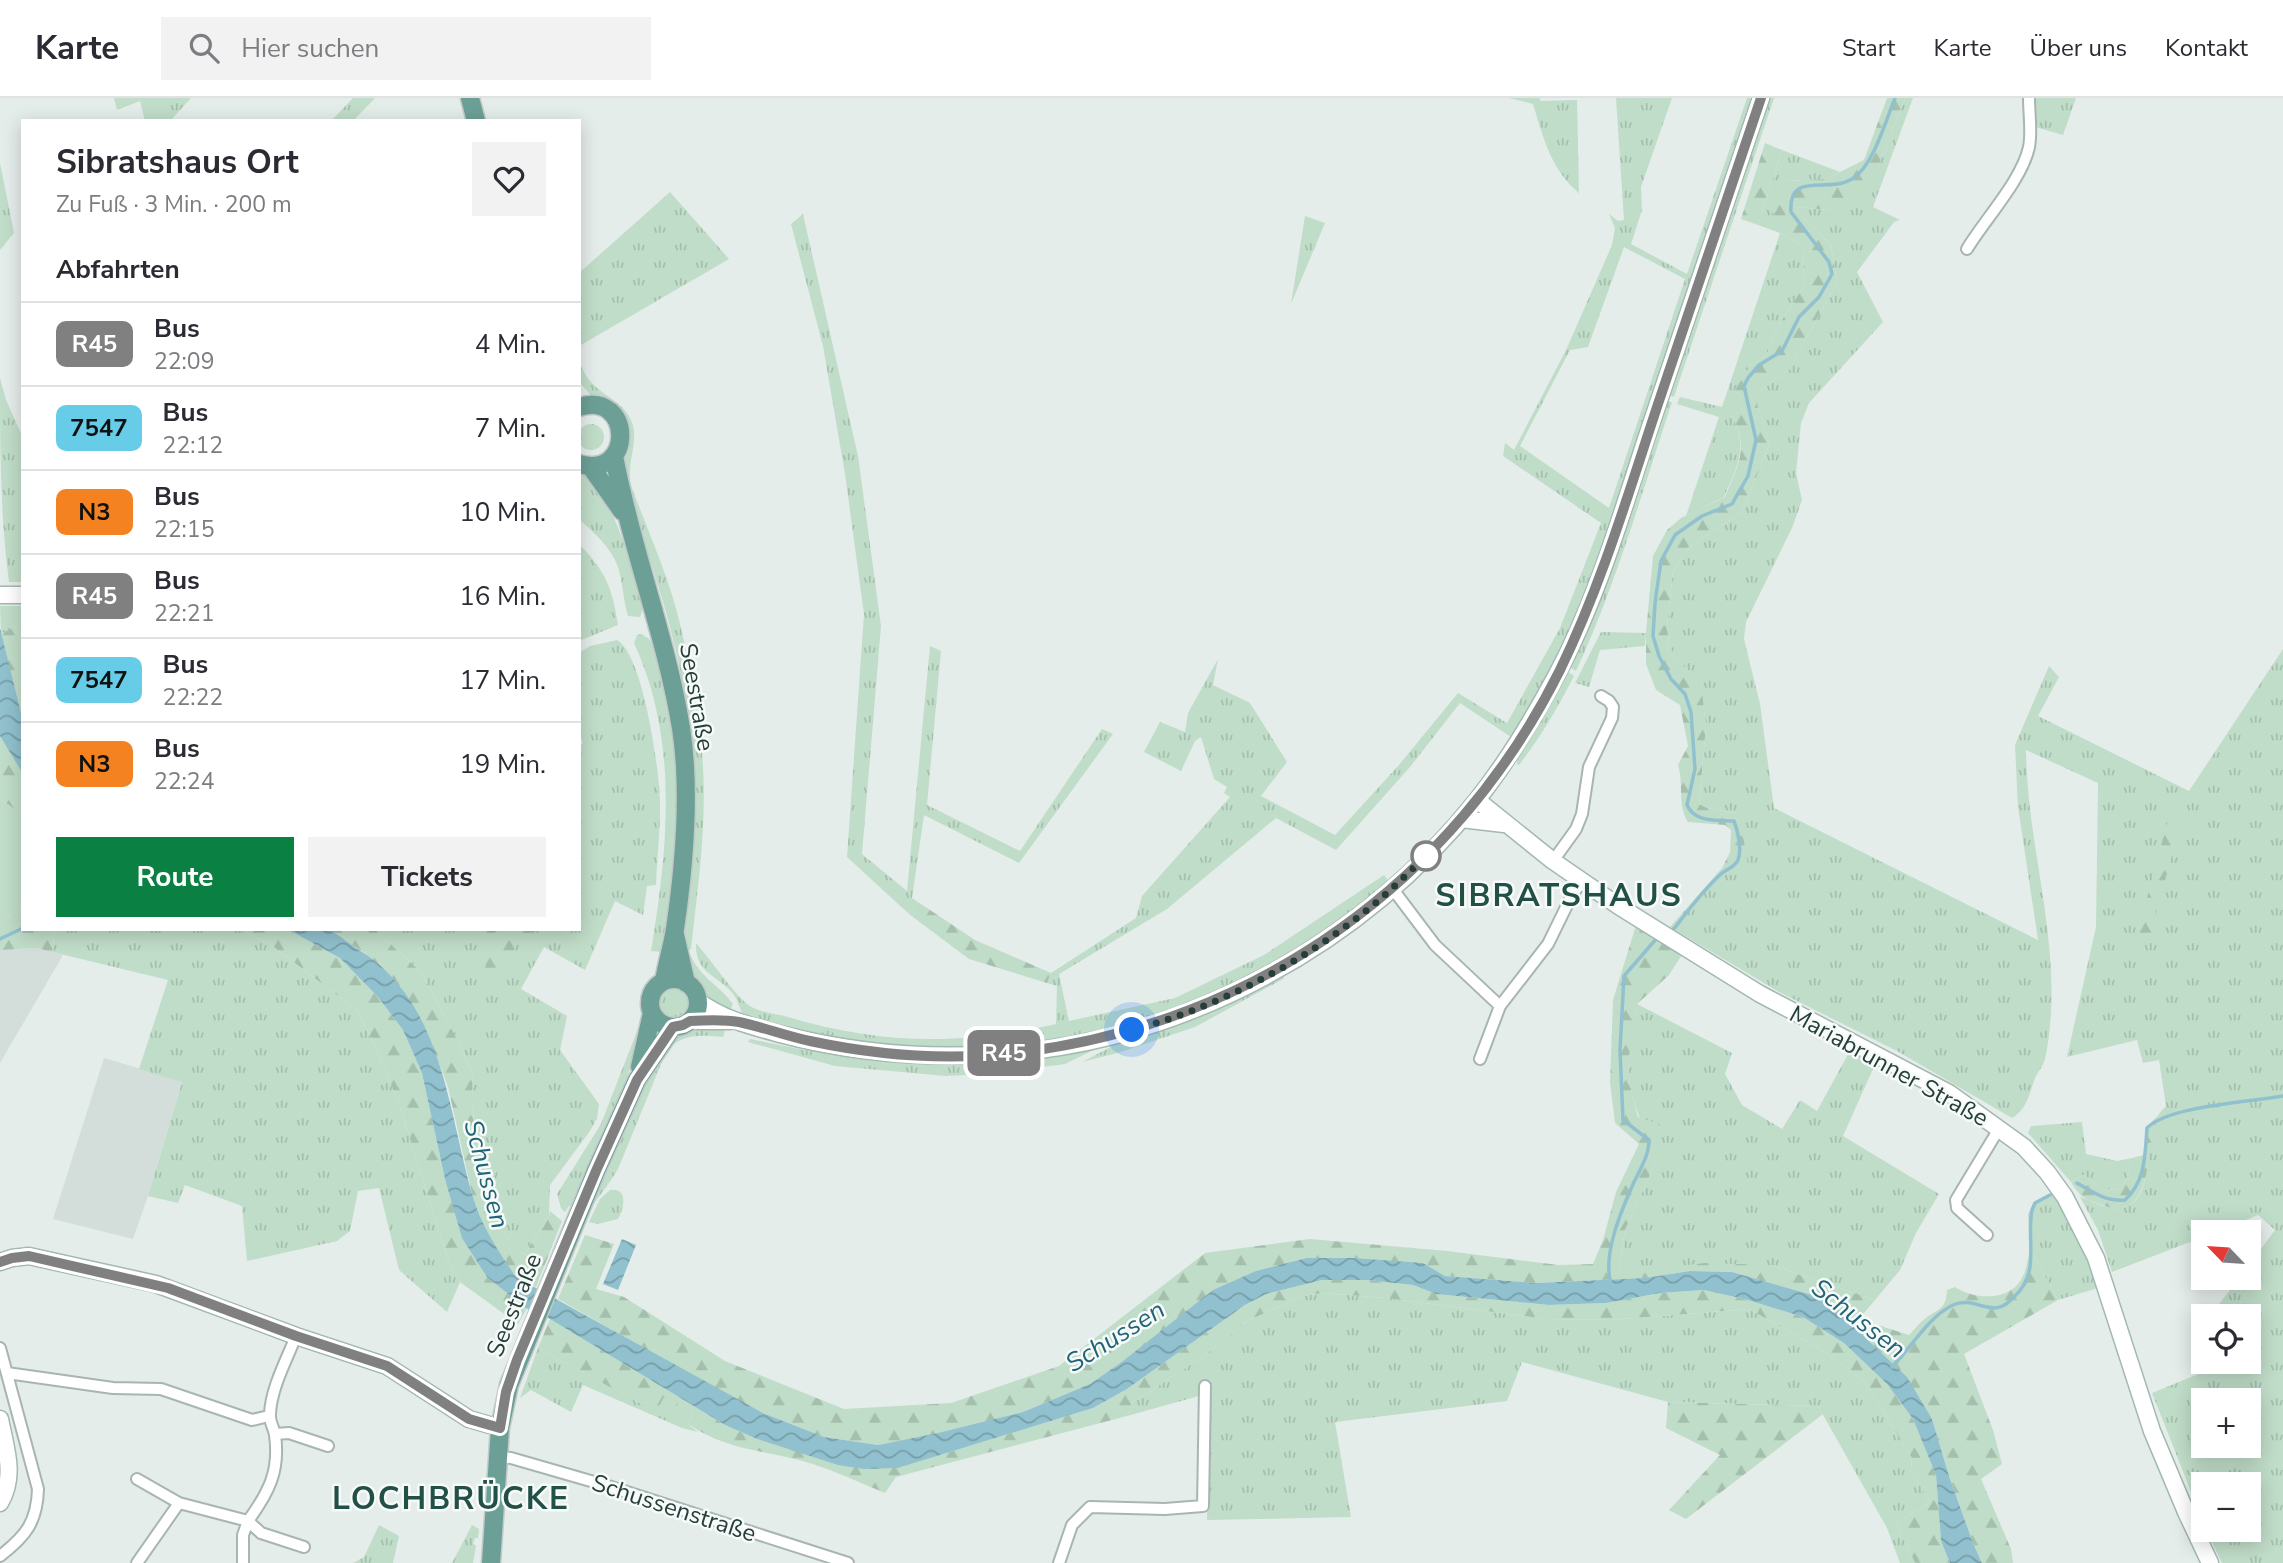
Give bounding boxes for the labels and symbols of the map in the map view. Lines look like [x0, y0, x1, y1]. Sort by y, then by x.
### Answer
street label: Seestraße [672, 641, 722, 753]
unlabelled marker [1411, 841, 1441, 871]
district label: SIBRATSHAUS [1435, 874, 1683, 917]
street label: Mariabrunner Straße [1784, 998, 1994, 1134]
your location [1114, 1012, 1149, 1047]
line badge: R45 [964, 1030, 1044, 1076]
water label: Schussen [455, 1116, 518, 1232]
north arrow [2191, 1220, 2261, 1290]
street label: Seestraße [479, 1249, 549, 1361]
water label: Schussen [1804, 1270, 1913, 1366]
water label: Schussen [1059, 1292, 1172, 1381]
street label: Schussenstraße [588, 1466, 760, 1550]
district label: LOCHBRÜCKE [332, 1477, 570, 1520]

